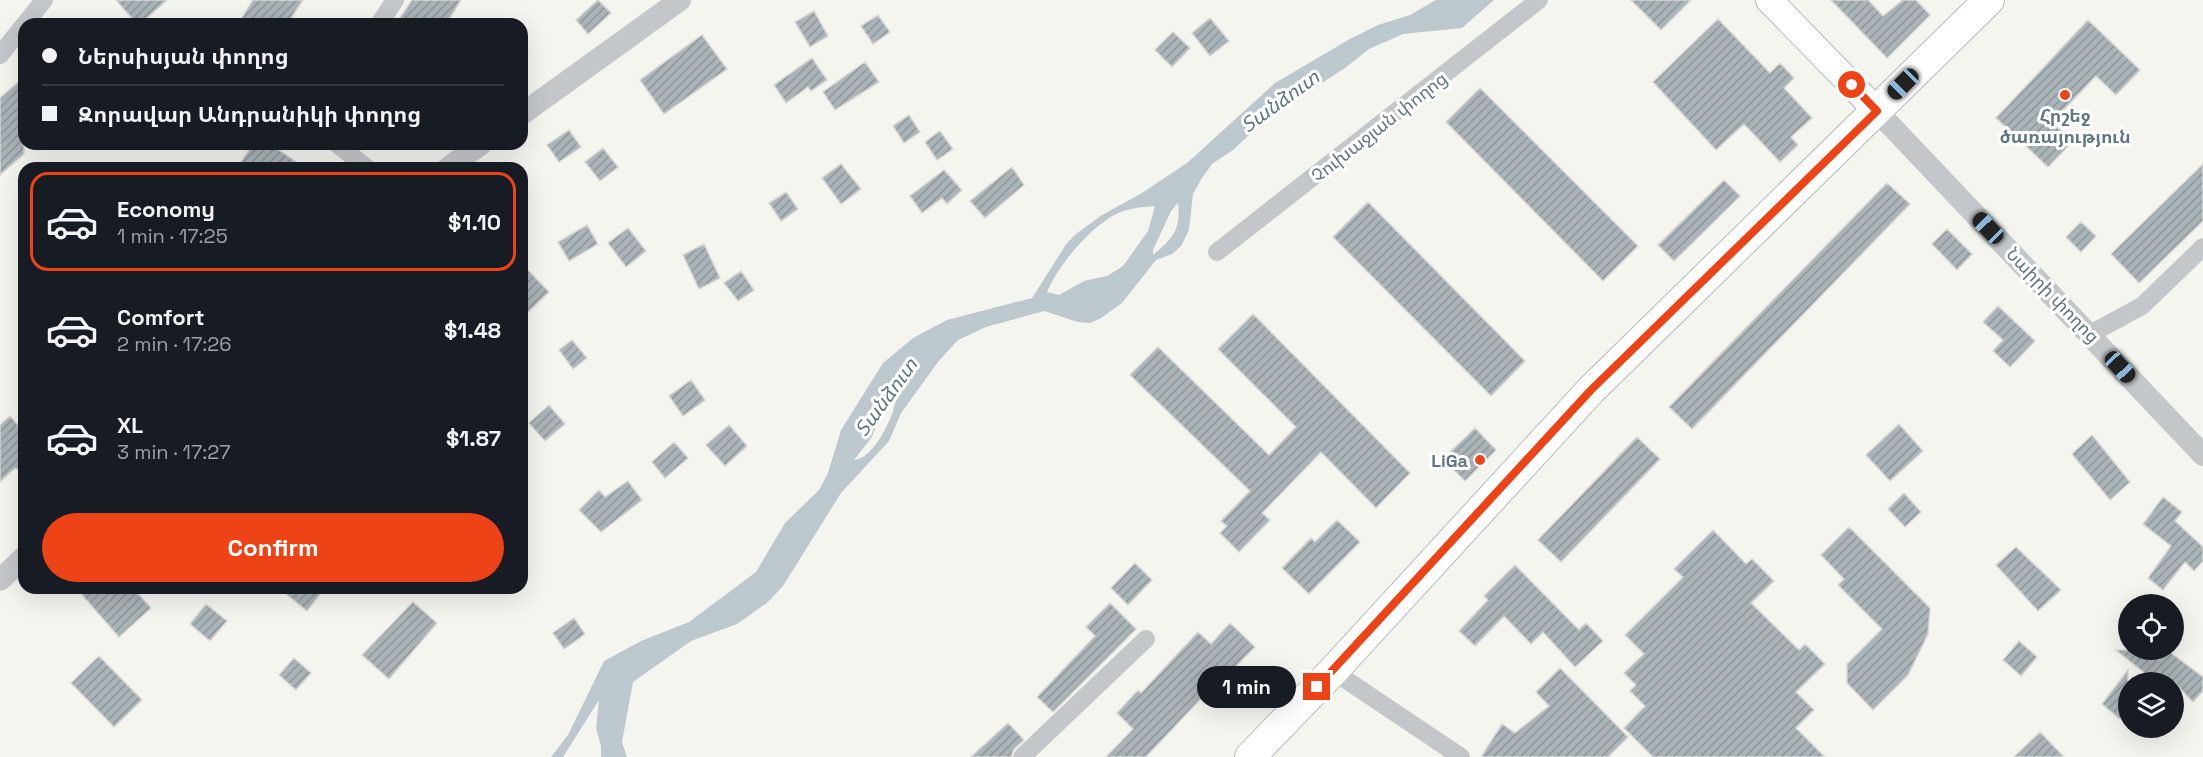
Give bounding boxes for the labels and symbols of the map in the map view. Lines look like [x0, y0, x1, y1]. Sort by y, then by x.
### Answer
water label: Տանձուտ [1236, 64, 1325, 138]
car [1884, 65, 1922, 103]
street label: Չուխաջյան փողոց [1306, 67, 1452, 187]
route start [1838, 71, 1865, 98]
marker: Հրշեջ ծառայություն [2058, 88, 2072, 102]
place label: Հրշեջ ծառայություն [1999, 104, 2131, 148]
car [1969, 209, 2007, 247]
street label: Նաիրի փողոց [2002, 242, 2104, 348]
car [2101, 348, 2139, 386]
water label: Տանձուտ [849, 352, 923, 441]
place label: LiGa [1431, 449, 1469, 472]
marker: LiGa [1473, 453, 1487, 467]
callout: 1 min [1197, 666, 1296, 708]
route end [1303, 673, 1330, 700]

